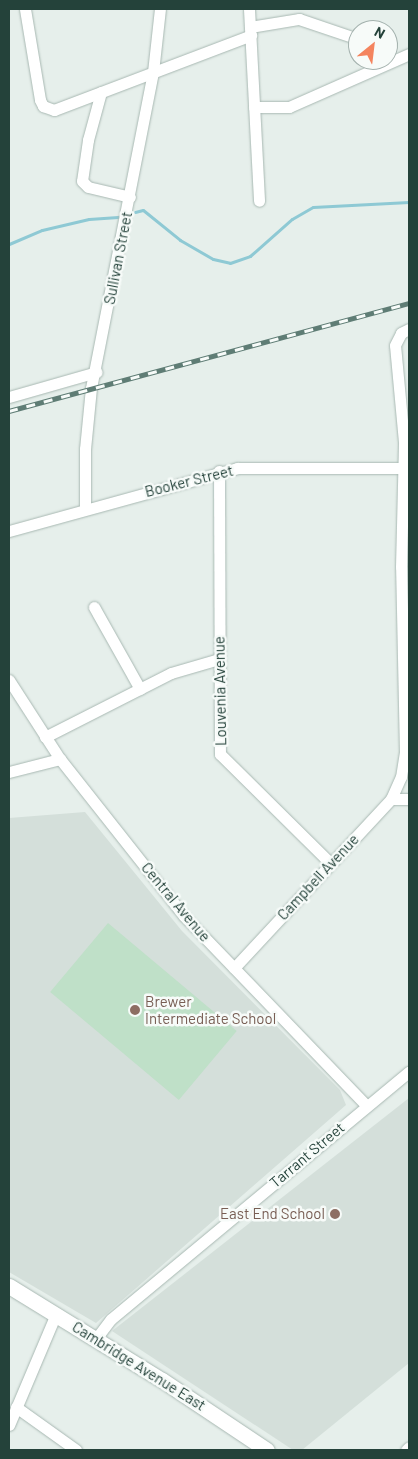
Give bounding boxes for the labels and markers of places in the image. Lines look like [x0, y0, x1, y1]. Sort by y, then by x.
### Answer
place label: Brewer Intermediate School [145, 992, 276, 1027]
marker: Brewer Intermediate School [129, 1004, 141, 1016]
place label: East End School [220, 1205, 325, 1223]
marker: East End School [329, 1208, 341, 1220]

